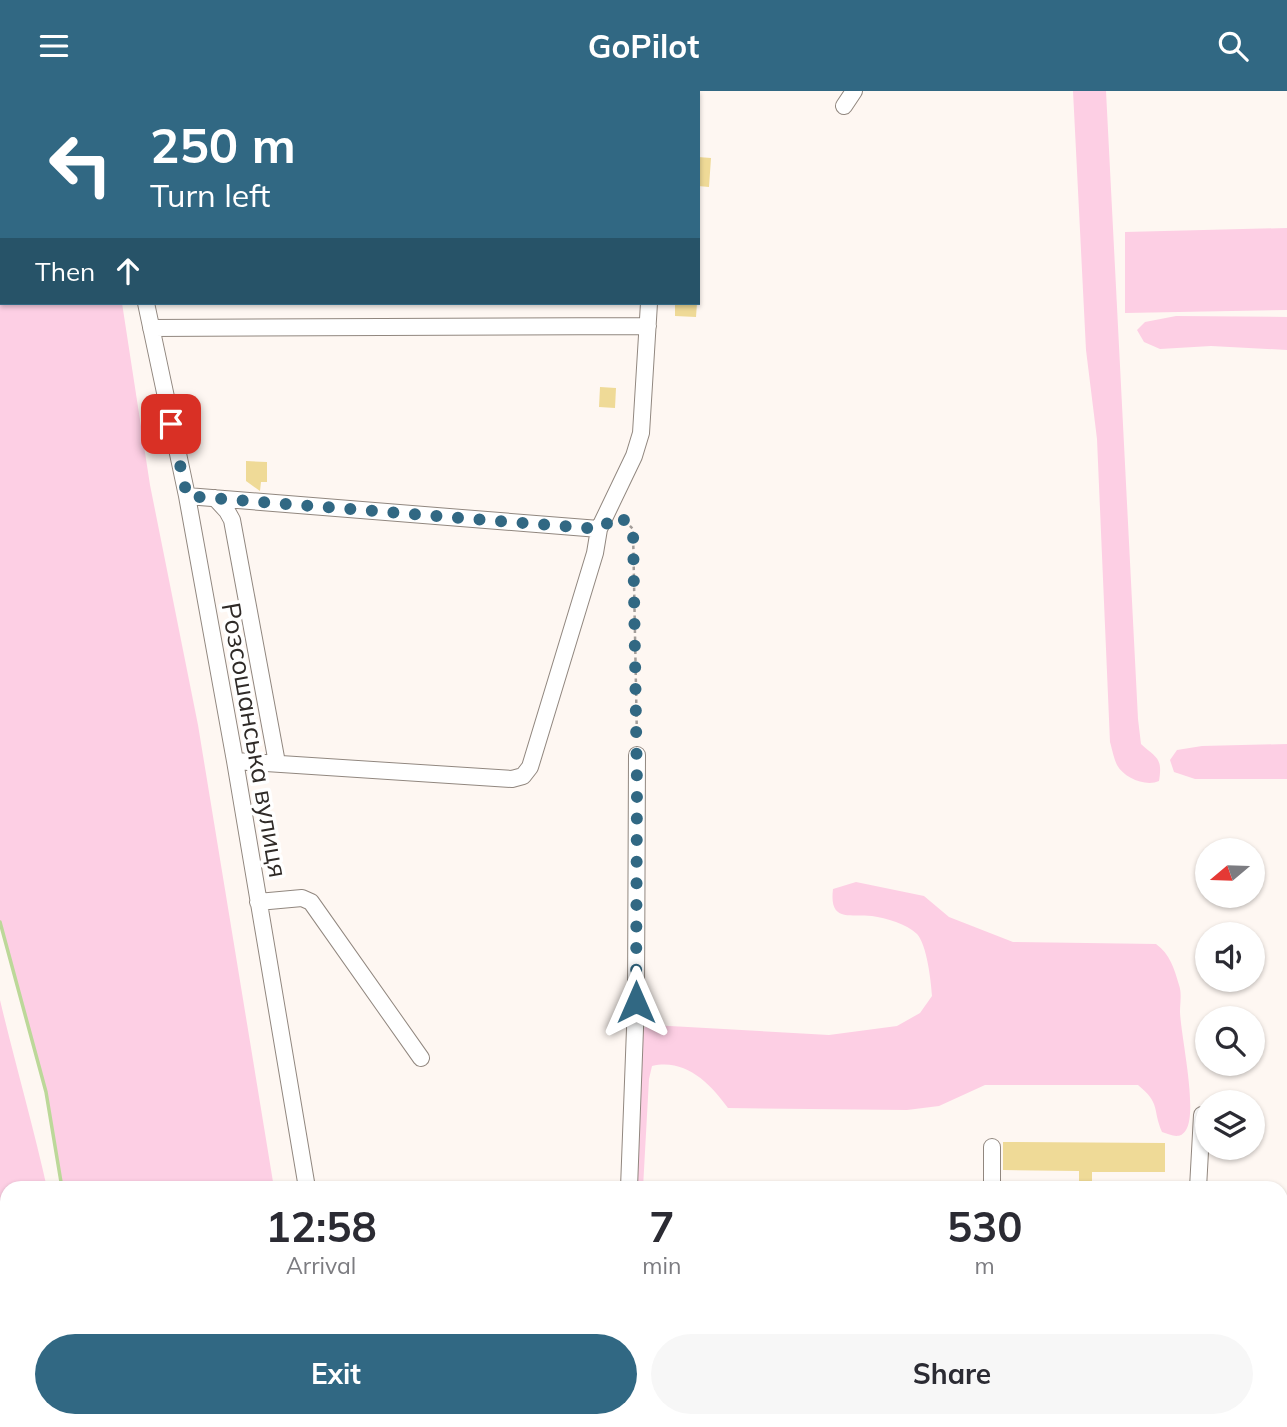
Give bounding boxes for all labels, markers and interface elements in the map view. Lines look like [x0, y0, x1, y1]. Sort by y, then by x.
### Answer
text: GoPilot [588, 26, 699, 66]
icon: menu [35, 27, 73, 65]
icon: search [1214, 27, 1252, 65]
text: 250 m [150, 114, 296, 175]
icon: left [35, 119, 126, 210]
text: Turn left [150, 175, 270, 215]
icon: ahead [109, 252, 147, 290]
text: Then [35, 255, 95, 288]
pin [141, 394, 201, 454]
icon: arrive [152, 405, 190, 443]
street label: Розсошанська вулиця [215, 600, 295, 880]
north arrow [1195, 838, 1265, 908]
map controls [1195, 838, 1265, 1160]
button: sound [1195, 922, 1265, 992]
position arrow [599, 965, 673, 1039]
button: search [1195, 1006, 1265, 1076]
button: layers [1195, 1090, 1265, 1160]
text: 12:58 [266, 1200, 377, 1253]
text: 7 [649, 1200, 674, 1253]
text: 530 [947, 1200, 1022, 1253]
text: Arrival [286, 1251, 356, 1280]
text: min [642, 1251, 681, 1280]
text: m [975, 1251, 995, 1280]
button: Exit [35, 1334, 637, 1414]
button: Share [651, 1334, 1253, 1414]

